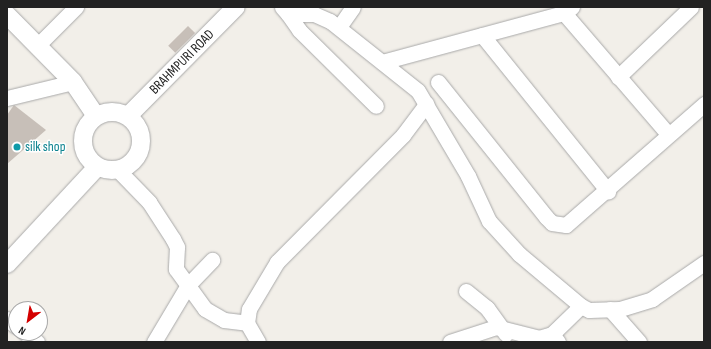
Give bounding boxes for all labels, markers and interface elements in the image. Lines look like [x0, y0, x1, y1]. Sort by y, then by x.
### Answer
street label: BRAHMPURI ROAD [146, 26, 218, 98]
place label: silk shop [25, 139, 65, 155]
marker: silk shop [12, 142, 22, 152]
north arrow [8, 301, 48, 341]
text: N [16, 324, 28, 338]

